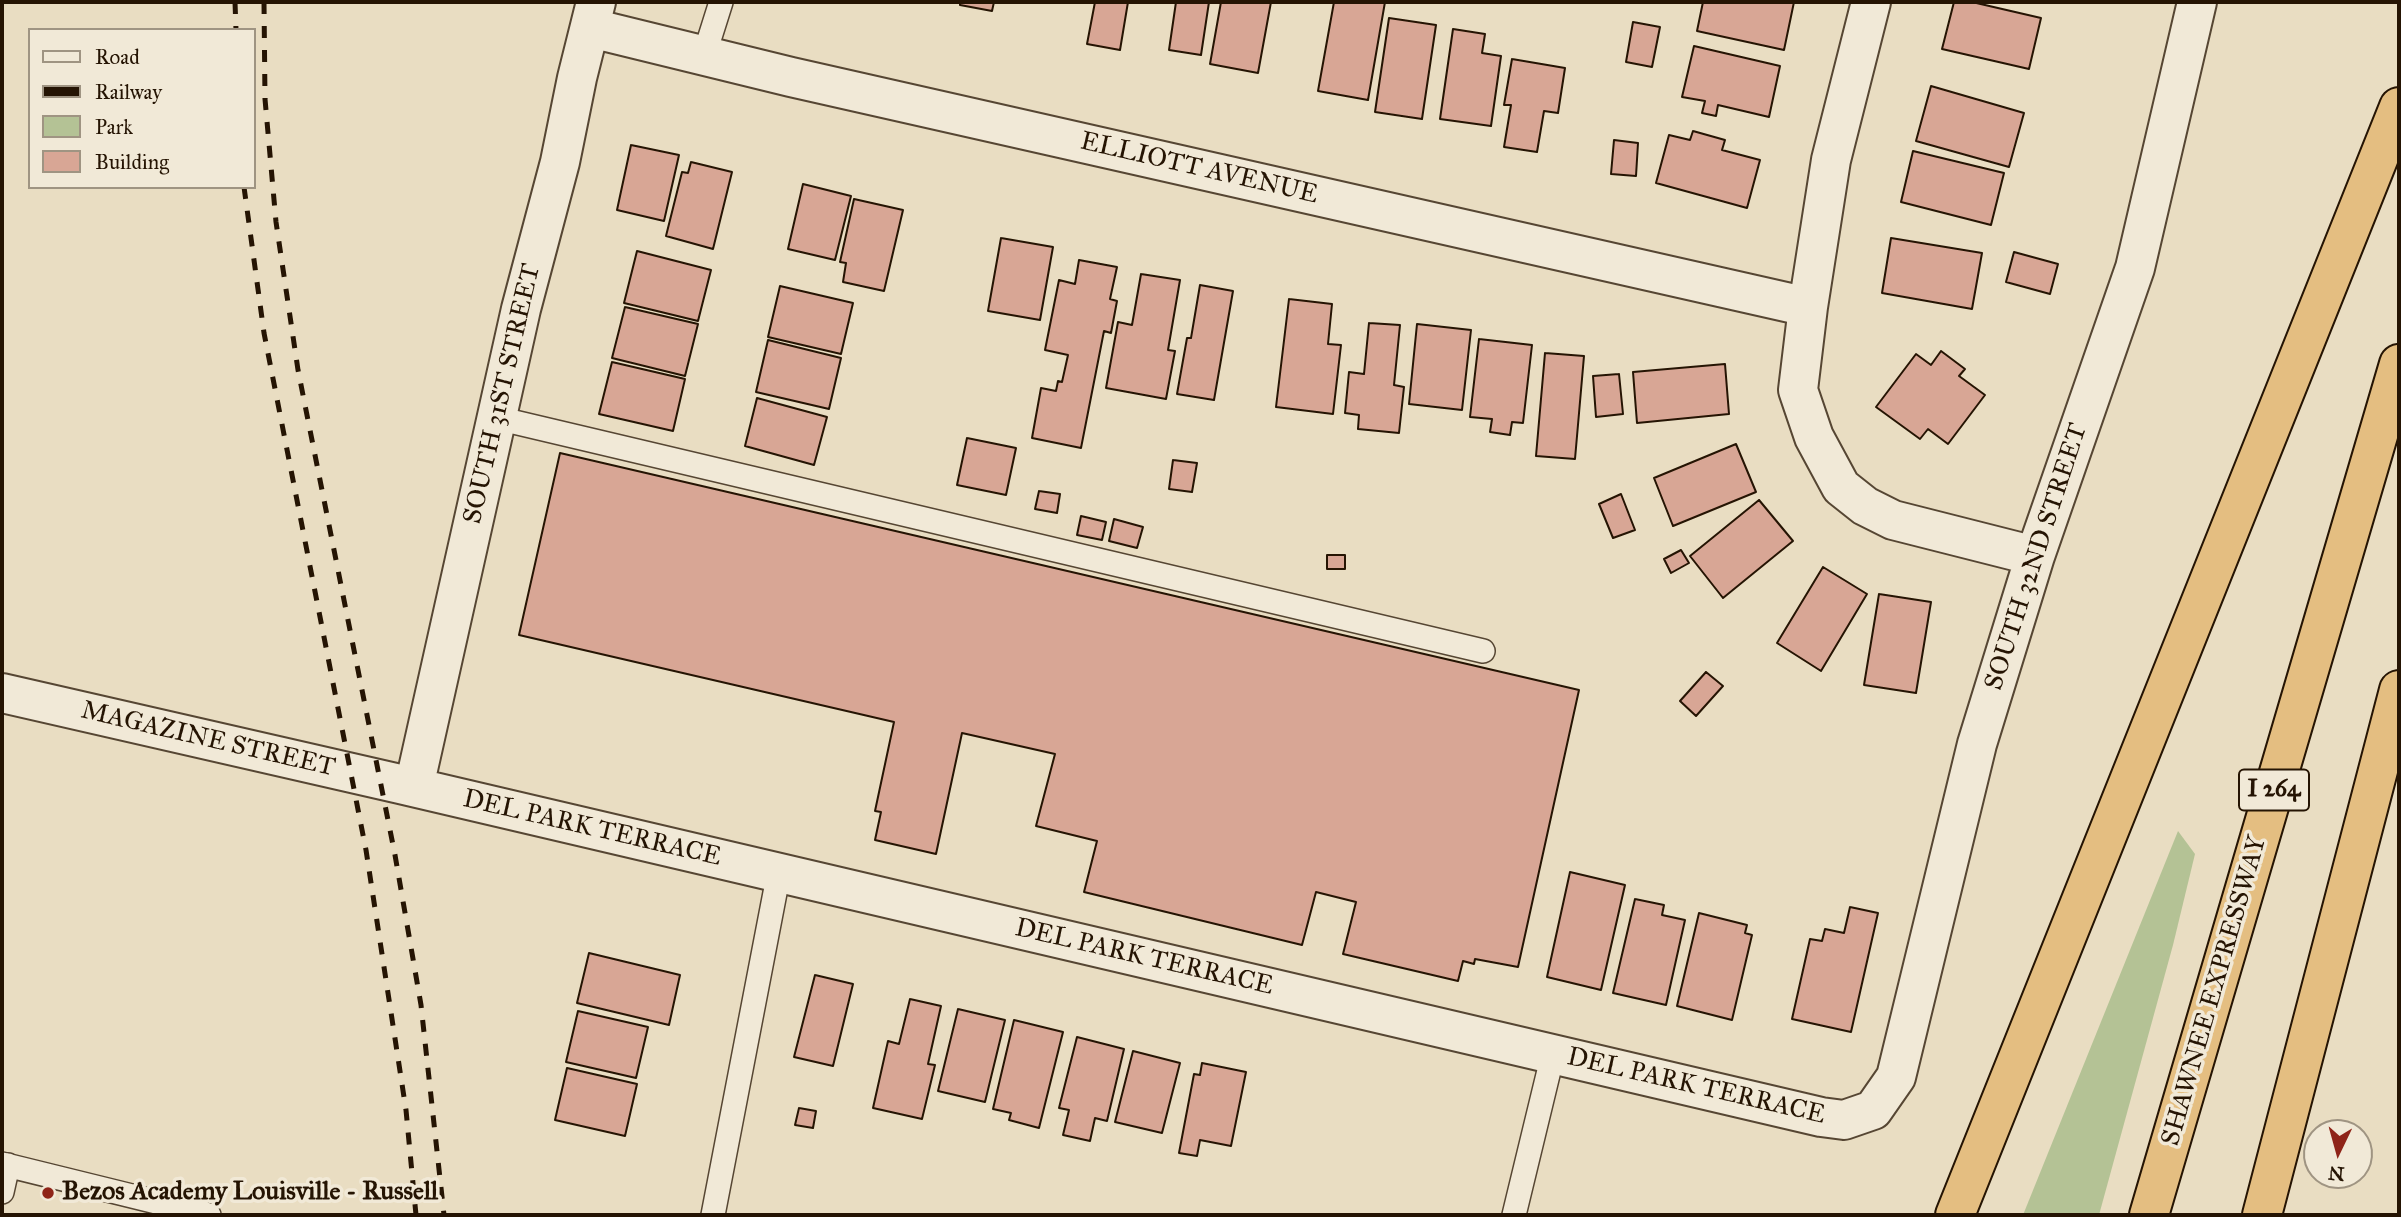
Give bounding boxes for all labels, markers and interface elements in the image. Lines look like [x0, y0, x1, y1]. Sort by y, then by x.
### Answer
legend [28, 28, 256, 189]
text: Road [95, 44, 140, 70]
text: Railway [95, 79, 162, 105]
text: Park [95, 114, 133, 140]
street label: ELLIOTT AVENUE [1077, 127, 1321, 211]
text: Building [95, 149, 169, 175]
street label: SOUTH 31ST STREET [458, 261, 548, 527]
street label: SOUTH 32ND STREET [1979, 420, 2095, 694]
street label: MAGAZINE STREET [78, 696, 338, 784]
road number: I 264 [2239, 770, 2309, 810]
street label: DEL PARK TERRACE [460, 784, 724, 874]
street label: SHAWNEE EXPRESSWAY [2156, 833, 2274, 1149]
street label: DEL PARK TERRACE [1012, 913, 1276, 1003]
street label: DEL PARK TERRACE [1564, 1042, 1828, 1132]
north arrow [2303, 1119, 2373, 1189]
text: N [2327, 1161, 2345, 1186]
place label: Bezos Academy Louisville - Russell [62, 1177, 438, 1209]
marker: Bezos Academy Louisville - Russell [40, 1185, 56, 1201]

